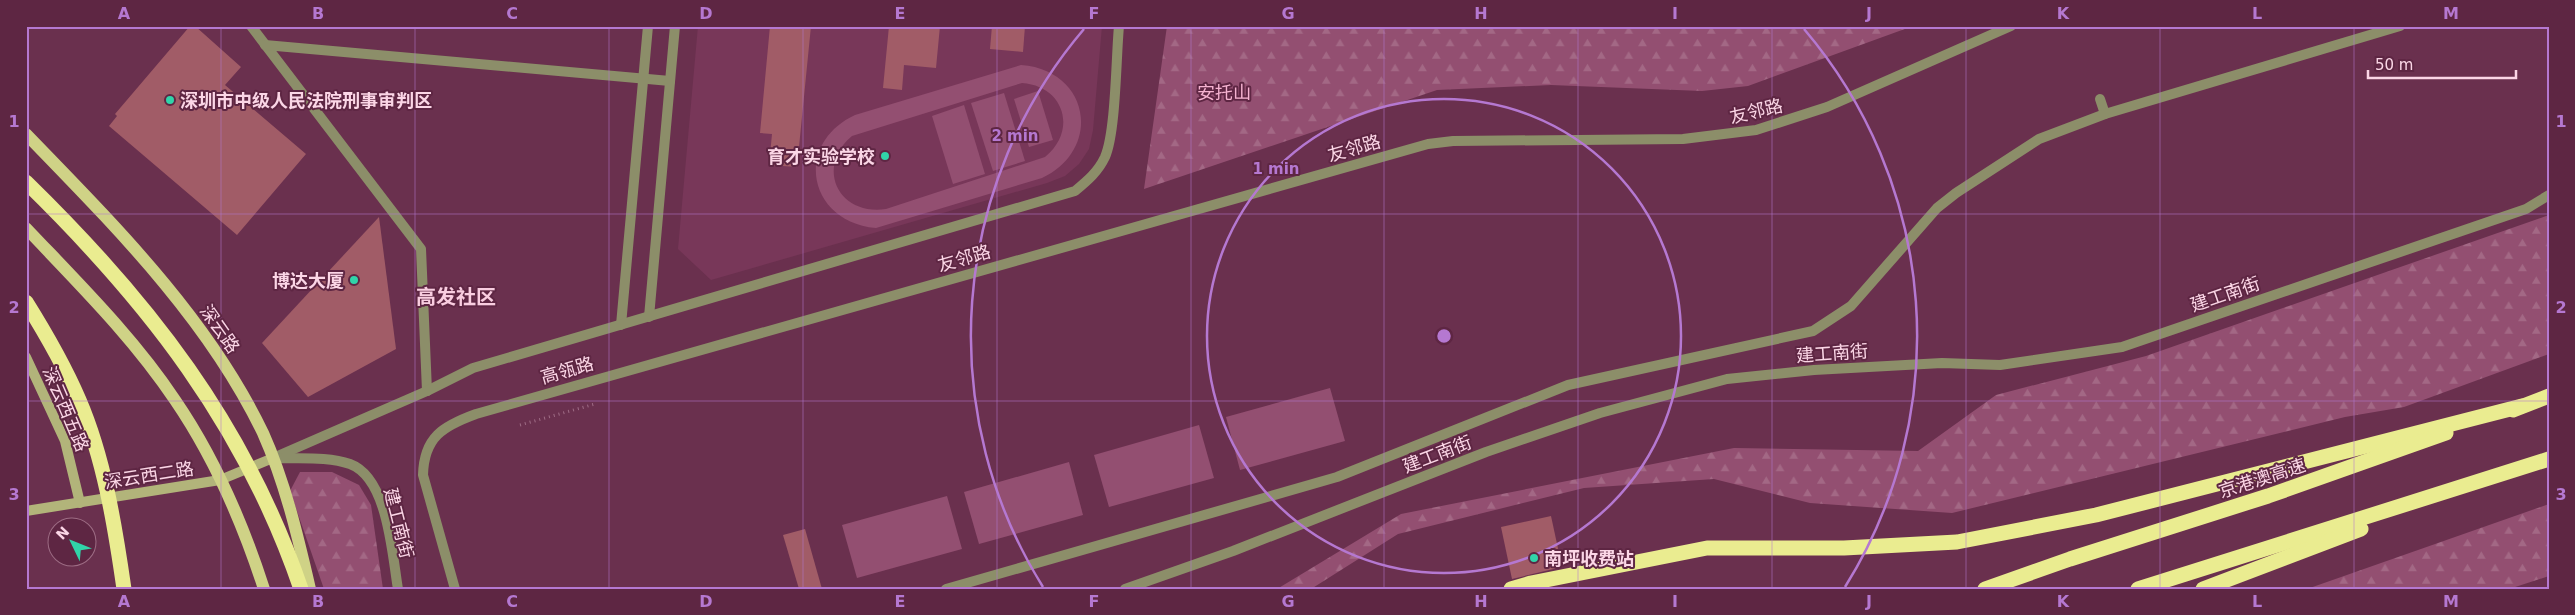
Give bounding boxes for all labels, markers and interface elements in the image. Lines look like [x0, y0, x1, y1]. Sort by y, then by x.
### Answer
text: A [118, 4, 131, 23]
text: B [312, 4, 324, 23]
text: C [506, 4, 518, 23]
text: D [699, 4, 713, 23]
text: E [895, 4, 905, 23]
text: F [1089, 4, 1099, 23]
text: G [1281, 4, 1295, 23]
text: H [1474, 4, 1488, 23]
text: I [1672, 4, 1678, 23]
text: J [1865, 4, 1872, 23]
text: K [2057, 4, 2070, 23]
text: L [2252, 4, 2262, 23]
text: M [2443, 4, 2459, 23]
scale bar [2368, 48, 2515, 80]
text: 50 m [2375, 56, 2413, 74]
park label: 安托山 [1197, 82, 1251, 103]
place label: 深圳市中级人民法院刑事审判区 [180, 90, 432, 111]
marker: 深圳市中级人民法院刑事审判区 [164, 94, 176, 106]
street label: 友邻路 [1727, 95, 1785, 127]
text: 1 [8, 112, 20, 131]
text: 1 [2555, 112, 2567, 131]
text: 2 min [991, 127, 1039, 145]
street label: 友邻路 [1325, 130, 1383, 166]
place label: 育才实验学校 [767, 146, 875, 167]
marker: 育才实验学校 [879, 150, 891, 162]
text: 1 min [1252, 160, 1300, 178]
street label: 友邻路 [935, 240, 993, 276]
place label: 博达大厦 [272, 270, 344, 291]
street label: 建工南街 [2188, 272, 2262, 316]
marker: 博达大厦 [348, 274, 360, 286]
district label: 高发社区 [416, 285, 496, 309]
text: 2 [8, 298, 20, 317]
text: 2 [2555, 298, 2567, 317]
street label: 深云路 [196, 301, 244, 357]
centre of rings [1435, 327, 1453, 345]
street label: 建工南街 [1795, 340, 1869, 366]
street label: 高瓴路 [538, 352, 596, 388]
street label: 深云西五路 [39, 363, 93, 455]
street label: 建工南街 [1400, 431, 1474, 477]
street label: 京港澳高速 [2216, 454, 2308, 502]
street label: 深云西二路 [103, 458, 195, 492]
text: 3 [8, 485, 20, 504]
text: 3 [2555, 485, 2567, 504]
street label: 建工南街 [380, 486, 418, 560]
north arrow [48, 518, 98, 568]
text: N [53, 523, 72, 543]
place label: 南坪收费站 [1544, 548, 1634, 569]
marker: 南坪收费站 [1528, 552, 1540, 564]
text: A [118, 592, 131, 611]
text: B [312, 592, 324, 611]
text: C [506, 592, 518, 611]
text: D [699, 592, 713, 611]
text: E [895, 592, 905, 611]
text: F [1089, 592, 1099, 611]
text: G [1281, 592, 1295, 611]
text: H [1474, 592, 1488, 611]
text: I [1672, 592, 1678, 611]
text: J [1865, 592, 1872, 611]
text: K [2057, 592, 2070, 611]
text: L [2252, 592, 2262, 611]
text: M [2443, 592, 2459, 611]

